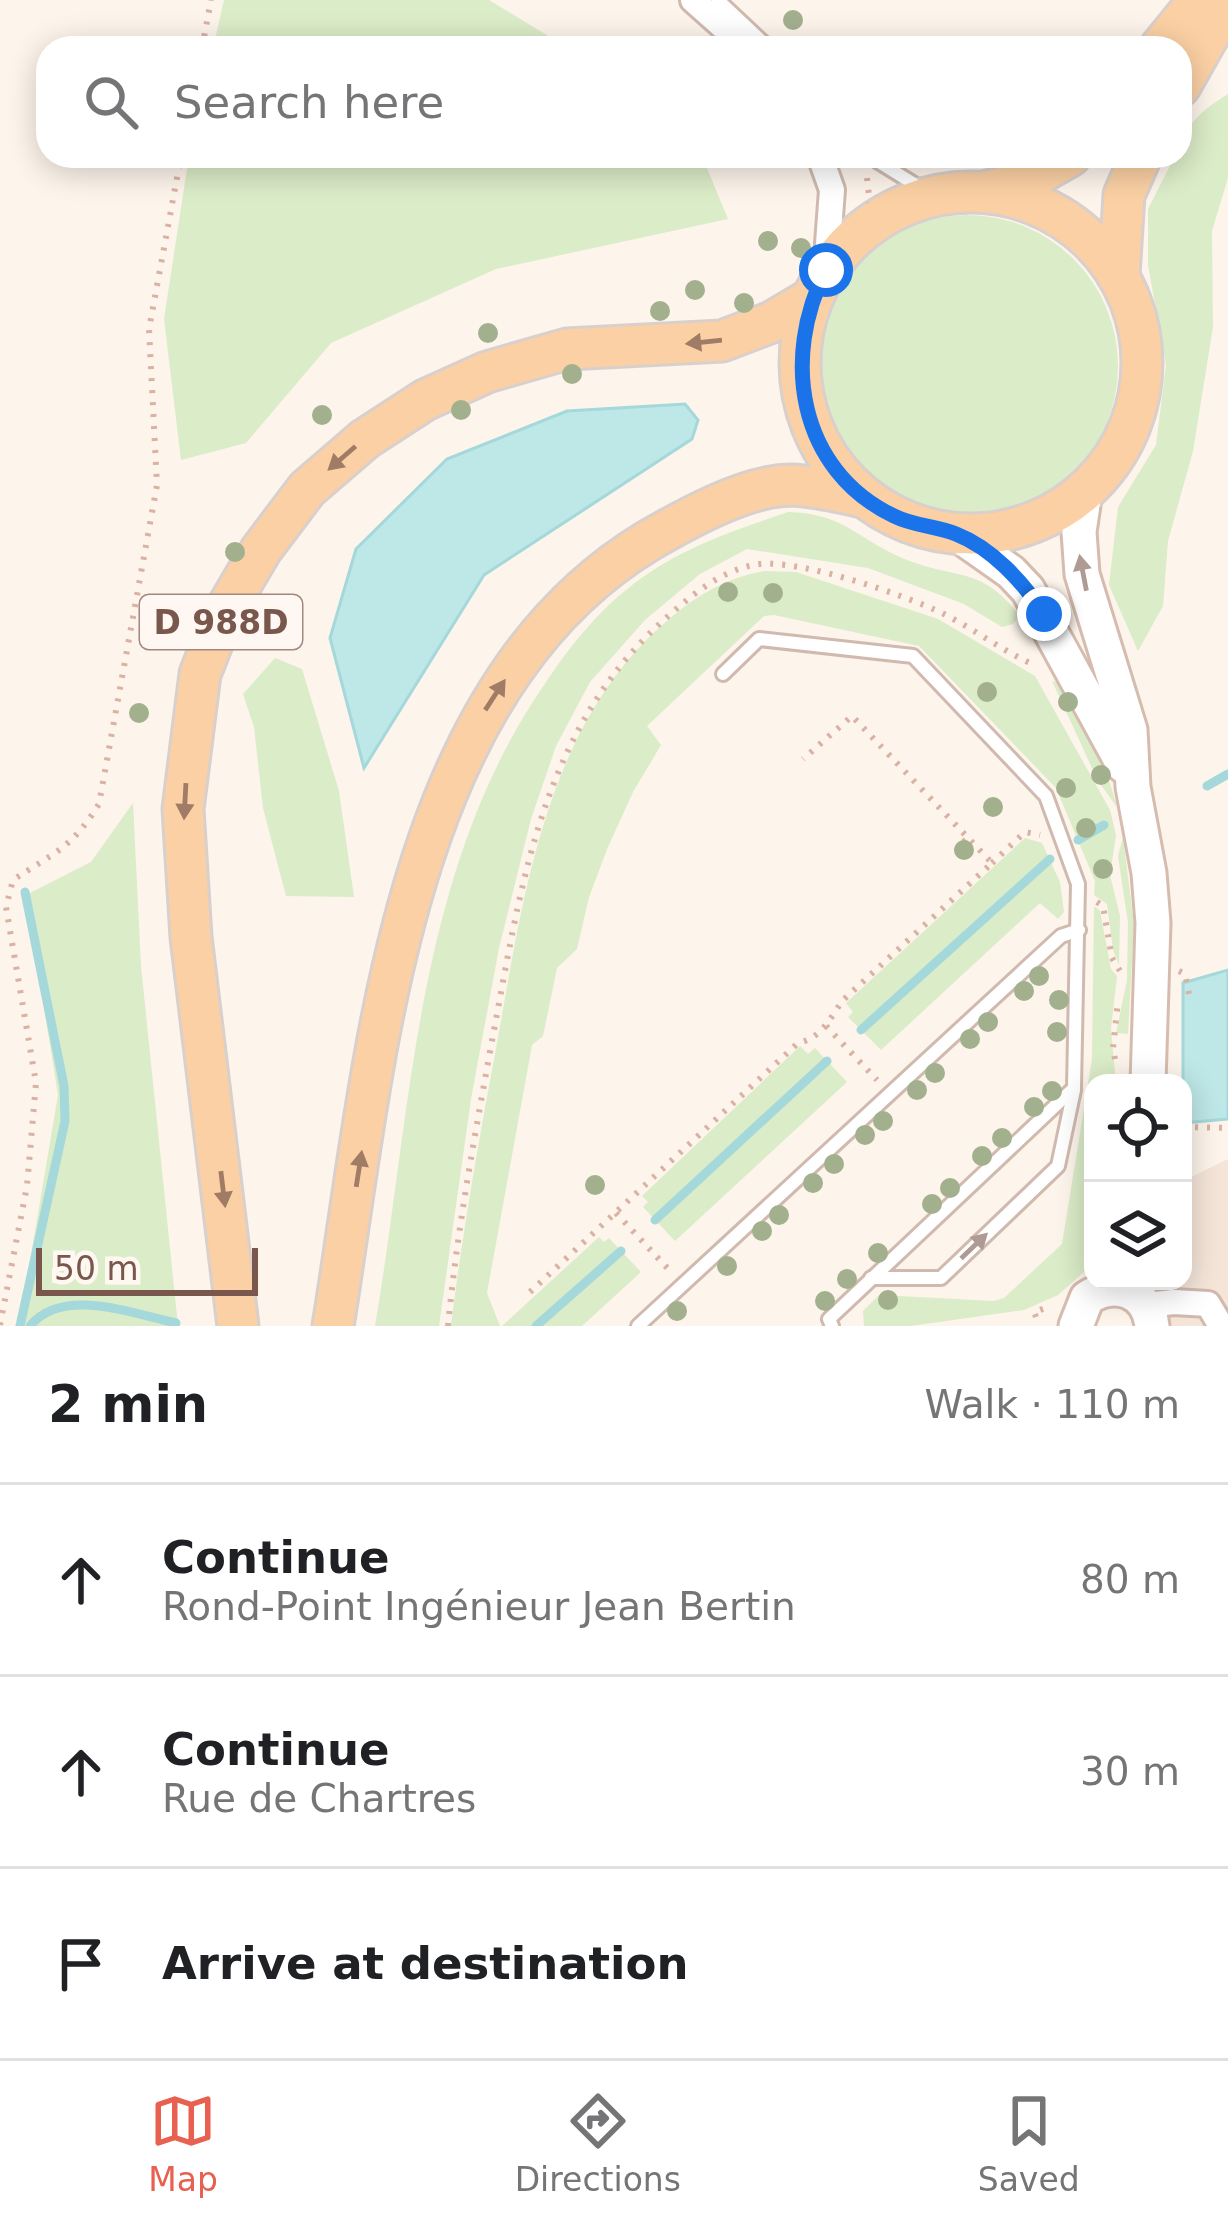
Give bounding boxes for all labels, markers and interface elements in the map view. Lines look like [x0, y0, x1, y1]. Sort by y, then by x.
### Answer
search box [36, 36, 1192, 168]
icon: search [78, 69, 144, 135]
text: Search here [174, 76, 444, 129]
route start [799, 243, 853, 297]
one-way arrow [685, 333, 722, 352]
one-way arrow [327, 444, 357, 471]
one-way arrow [1073, 554, 1092, 592]
route end [1017, 587, 1071, 641]
road number: D 988D [140, 595, 302, 649]
one-way arrow [483, 679, 505, 712]
one-way arrow [175, 783, 194, 821]
map controls [1084, 1074, 1192, 1290]
button: locate [1084, 1074, 1192, 1182]
one-way arrow [349, 1150, 368, 1187]
one-way arrow [214, 1171, 233, 1208]
button: layers [1084, 1182, 1192, 1290]
one-way arrow [959, 1233, 988, 1261]
scale bar [36, 1242, 258, 1295]
text: 50 m [54, 1249, 139, 1288]
text: 2 min [48, 1375, 208, 1434]
text: Walk · 110 m [925, 1382, 1180, 1427]
text: Continue [162, 1531, 390, 1584]
icon: ahead [48, 1547, 114, 1613]
text: 80 m [1080, 1557, 1180, 1602]
text: Rond-Point Ingénieur Jean Bertin [162, 1584, 796, 1629]
text: Continue [162, 1723, 390, 1776]
icon: ahead [48, 1739, 114, 1805]
text: 30 m [1080, 1749, 1180, 1794]
text: Rue de Chartres [162, 1776, 476, 1821]
icon: arrive [48, 1931, 114, 1997]
text: Arrive at destination [162, 1937, 688, 1990]
tab: Map [148, 2088, 218, 2199]
tab: Directions [515, 2088, 681, 2199]
tab: Saved [978, 2088, 1080, 2199]

